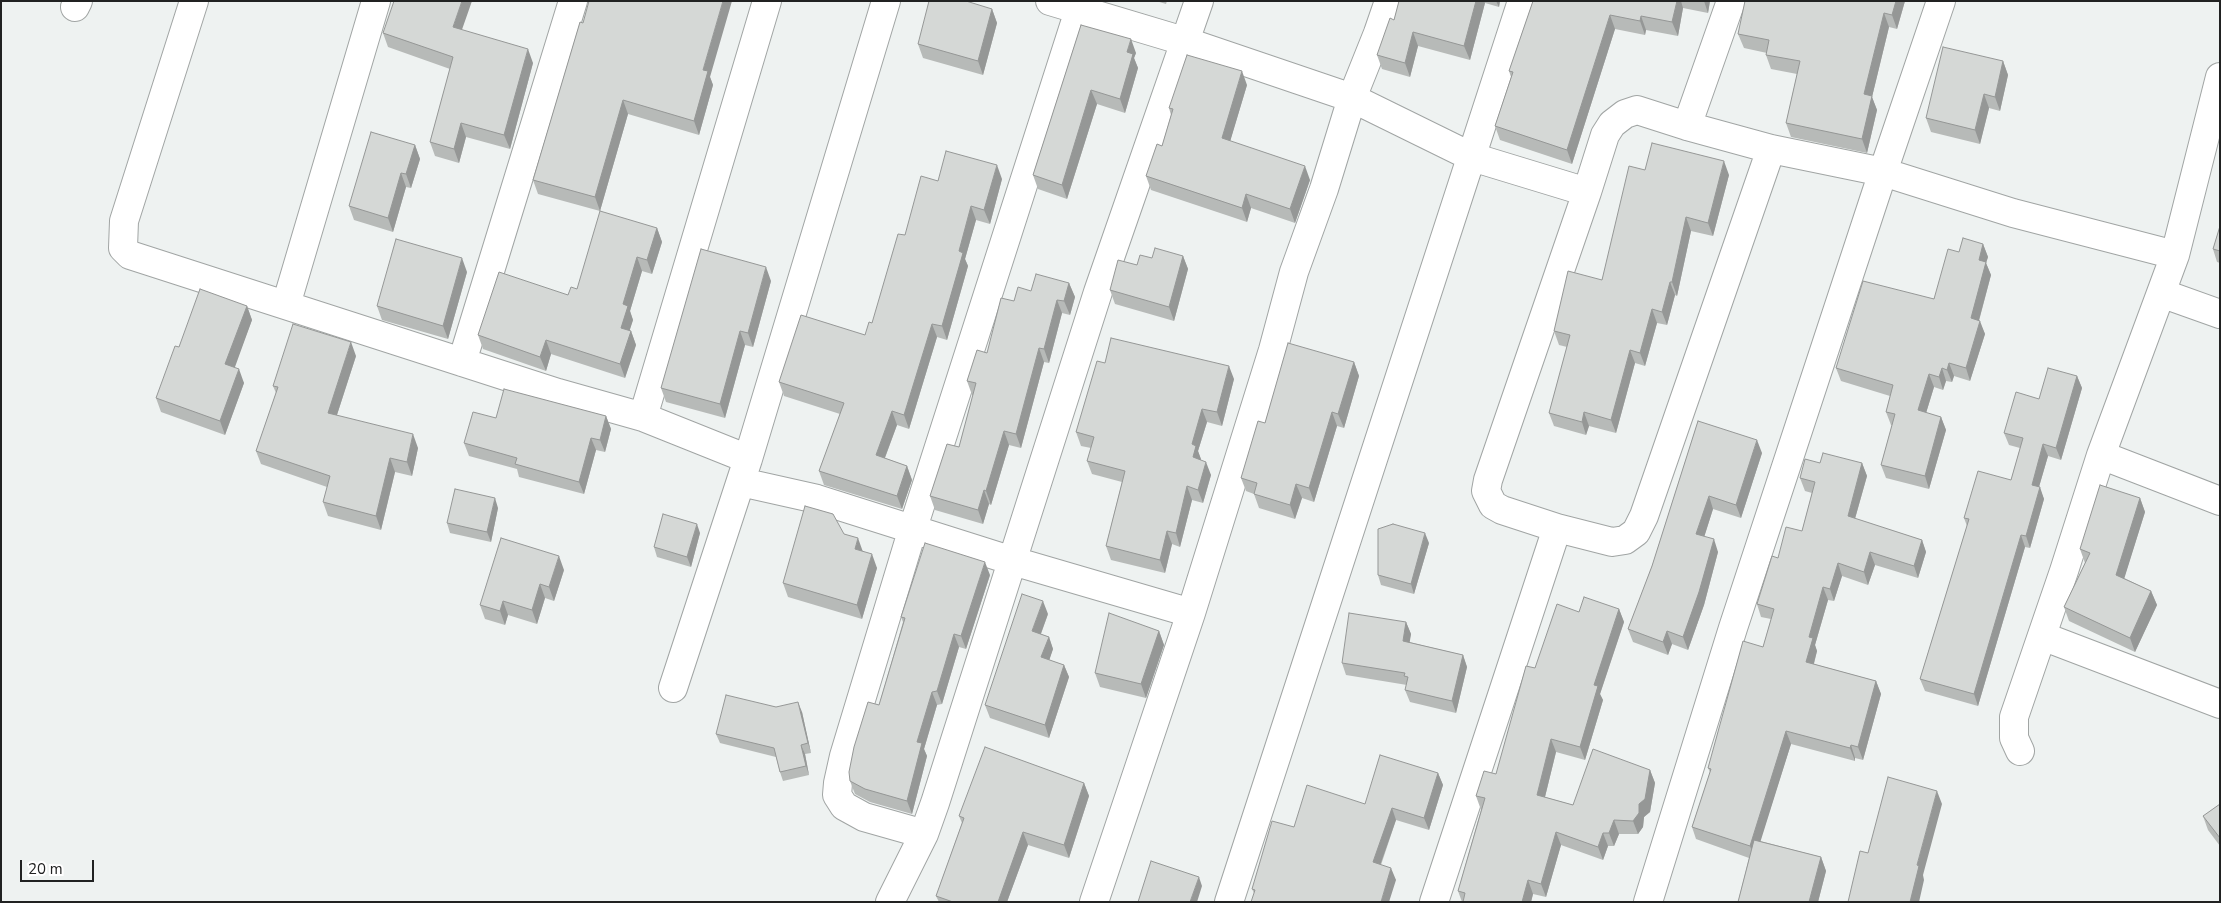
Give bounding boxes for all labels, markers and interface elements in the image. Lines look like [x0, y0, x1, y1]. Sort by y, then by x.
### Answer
scale bar [22, 850, 96, 882]
text: 20 m [28, 859, 63, 879]

